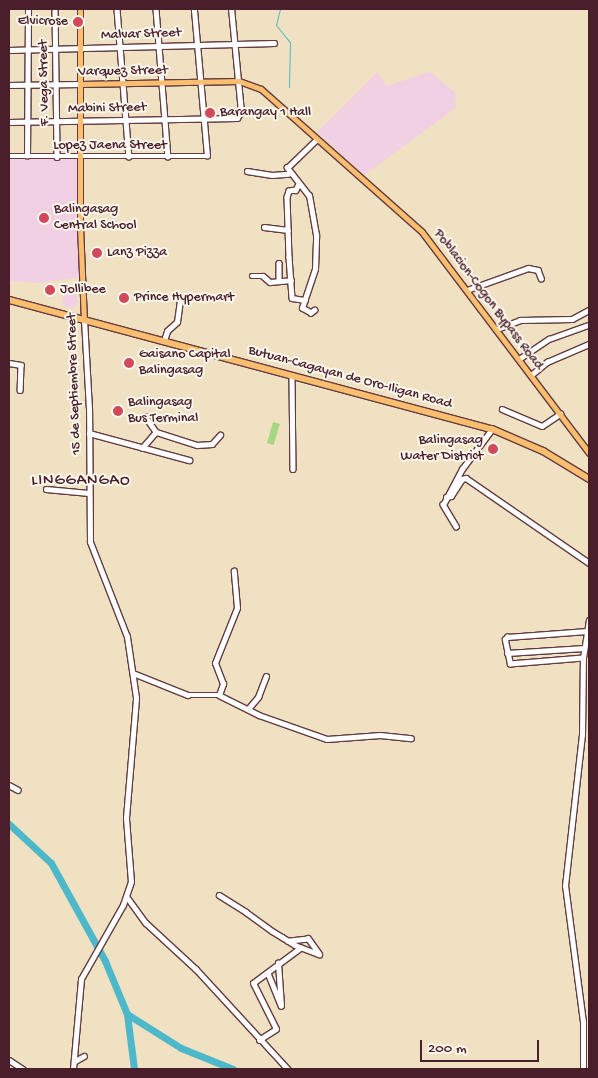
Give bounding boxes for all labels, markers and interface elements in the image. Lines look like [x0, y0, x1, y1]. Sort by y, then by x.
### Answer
place label: Elvicrose [18, 14, 68, 30]
marker: Elvicrose [72, 16, 84, 28]
street label: Malvar Street [101, 25, 181, 45]
street label: F. Vega Street [36, 40, 54, 126]
street label: Varquez Street [78, 63, 168, 81]
street label: Mabini Street [68, 100, 146, 118]
place label: Barangay 1 Hall [220, 105, 311, 121]
marker: Barangay 1 Hall [204, 107, 216, 119]
street label: Lopez Jaena Street [53, 138, 167, 154]
place label: Balingasag Central School [54, 202, 137, 234]
marker: Balingasag Central School [38, 212, 50, 224]
street label: Poblacion-Cogon Bypass Road [429, 226, 547, 374]
place label: Lanz Pizza [107, 245, 167, 261]
marker: Lanz Pizza [91, 247, 103, 259]
place label: Jollibee [60, 282, 106, 298]
marker: Jollibee [44, 284, 56, 296]
place label: Prince Hypermart [134, 290, 234, 306]
marker: Prince Hypermart [118, 292, 130, 304]
street label: 15 de Septiembre Street [64, 313, 86, 455]
street label: Butuan-Cagayan de Oro-Iligan Road [246, 343, 454, 413]
place label: Gaisano Capital Balingasag [139, 347, 231, 380]
marker: Gaisano Capital Balingasag [123, 357, 135, 369]
place label: Balingasag Bus Terminal [128, 395, 198, 428]
marker: Balingasag Bus Terminal [112, 405, 124, 417]
place label: Balingasag Water District [401, 433, 483, 466]
marker: Balingasag Water District [487, 443, 499, 455]
district label: LINGGANGAO [30, 472, 132, 492]
scale bar [423, 1030, 542, 1062]
text: 200 m [428, 1040, 467, 1058]

